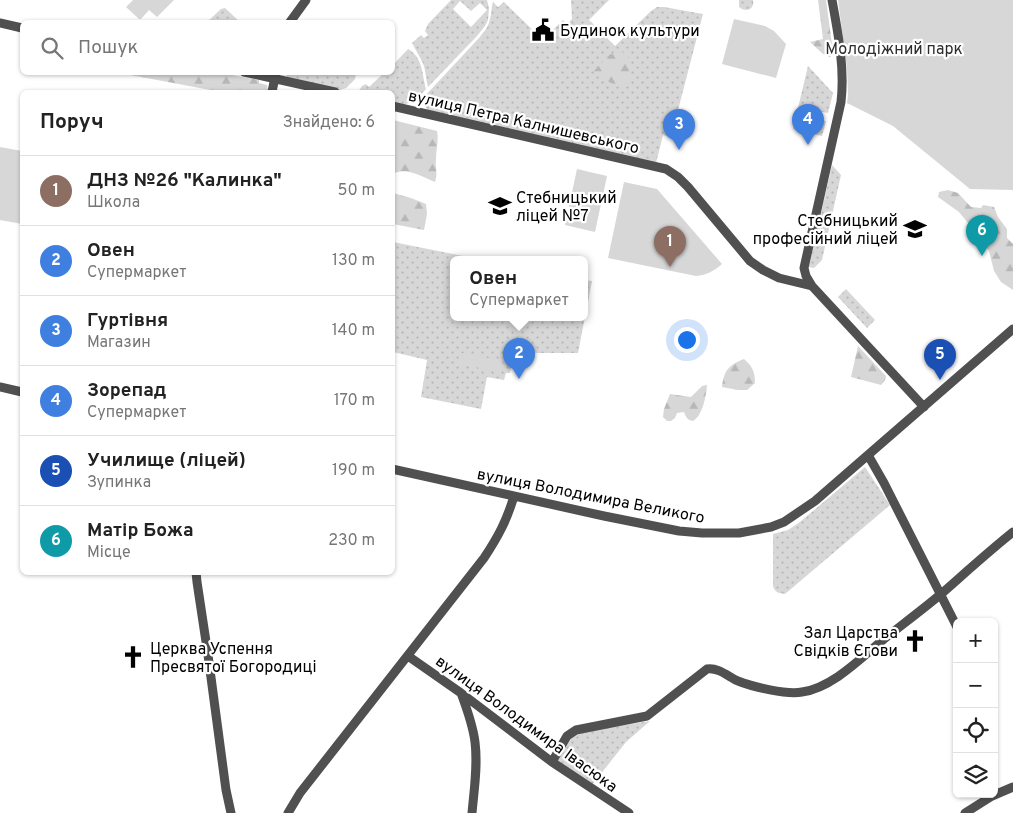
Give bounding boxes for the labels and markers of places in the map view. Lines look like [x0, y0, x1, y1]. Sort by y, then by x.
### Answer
public building icon: Будинок культури [530, 17, 556, 43]
place label: Будинок культури [560, 22, 700, 42]
pin: 4 [792, 104, 824, 145]
pin: 3 [663, 109, 695, 150]
place label: Стебницький ліцей №7 [516, 189, 617, 227]
school or university icon: Стебницький ліцей №7 [487, 193, 513, 219]
place label: Стебницький професійний ліцей [753, 212, 898, 250]
pin: 6 [966, 215, 998, 256]
school or university icon: Стебницький професійний ліцей [902, 216, 928, 242]
pin: 1 [654, 226, 686, 267]
pin: 2 [503, 338, 535, 379]
pin: 5 [924, 339, 956, 380]
place label: Зал Царства Свідків Єгови [794, 624, 898, 662]
church icon: Зал Царства Свідків Єгови [902, 628, 928, 654]
place label: Церква Успення Пресвятої Богородиці [150, 640, 316, 678]
church icon: Церква Успення Пресвятої Богородиці [120, 644, 146, 670]

